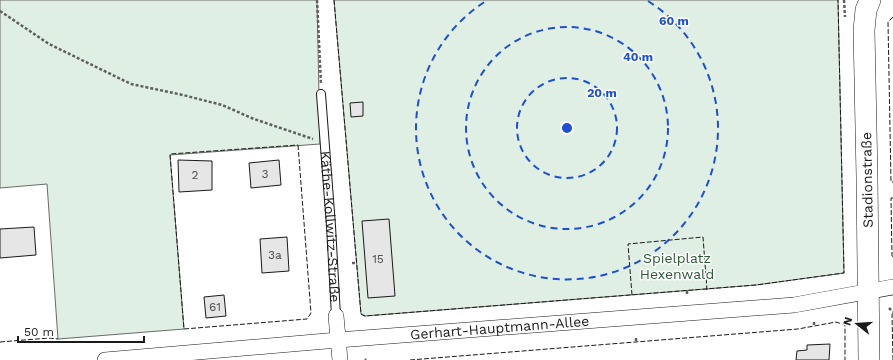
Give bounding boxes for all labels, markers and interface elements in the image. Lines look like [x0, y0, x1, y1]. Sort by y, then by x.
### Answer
text: 60 m [659, 14, 689, 28]
text: 40 m [623, 50, 653, 64]
text: 20 m [587, 86, 617, 100]
centre of rings [560, 121, 574, 135]
street label: Stadionstraße [858, 132, 876, 228]
street label: Käthe-Kollwitz-Straße [317, 150, 343, 303]
house number: 3 [262, 167, 269, 181]
house number: 2 [192, 168, 199, 182]
house number: 3a [268, 248, 282, 262]
park label: Spielplatz Hexenwald [640, 250, 714, 282]
house number: 15 [372, 252, 384, 266]
house number: 61 [209, 300, 221, 314]
north arrow [837, 304, 877, 344]
street label: Gerhart-Hauptmann-Allee [410, 313, 590, 342]
text: N [841, 315, 855, 327]
scale bar [18, 318, 144, 344]
text: 50 m [24, 325, 54, 339]

